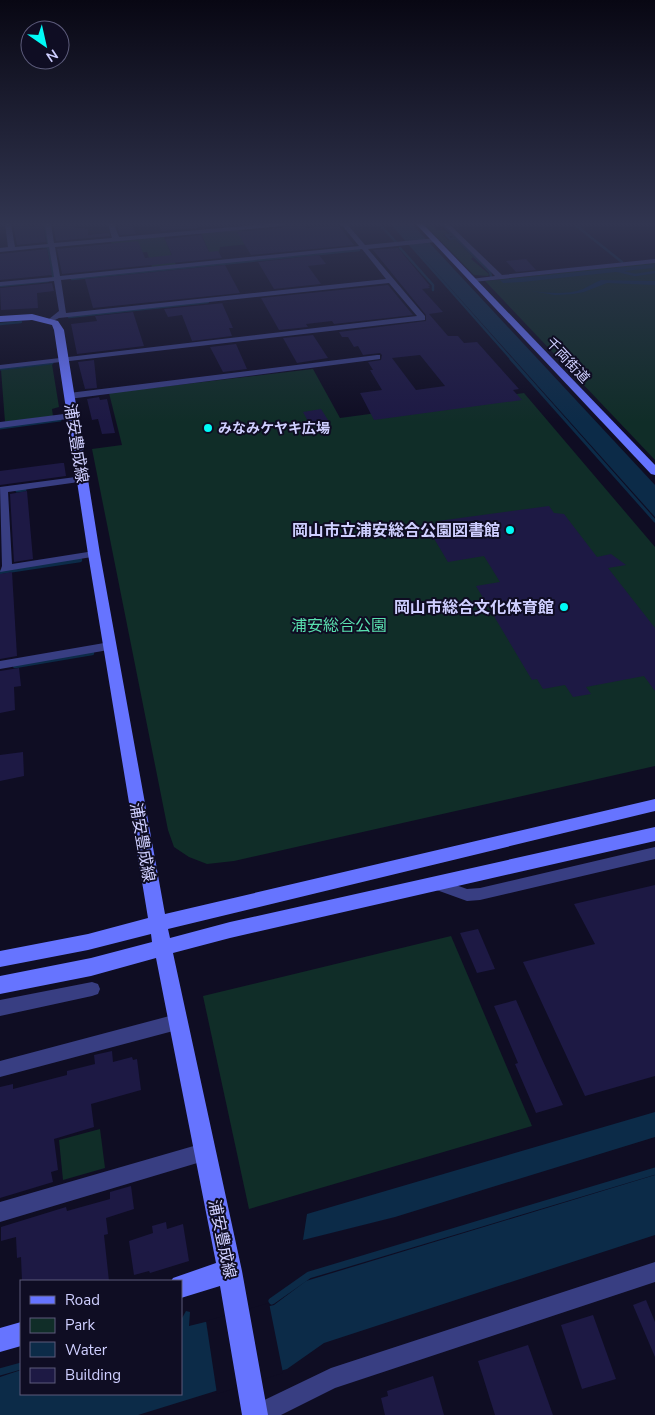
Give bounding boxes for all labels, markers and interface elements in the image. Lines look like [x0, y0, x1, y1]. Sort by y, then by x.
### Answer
north arrow [20, 20, 70, 70]
text: N [42, 45, 62, 66]
street label: 千両街道 [542, 333, 594, 387]
street label: 浦安豊成線 [59, 402, 93, 484]
place label: みなみケヤキ広場 [218, 419, 330, 438]
marker: みなみケヤキ広場 [202, 422, 214, 434]
place label: 岡山市立浦安総合公園図書館 [292, 520, 500, 542]
marker: 岡山市立浦安総合公園図書館 [504, 524, 516, 536]
place label: 岡山市総合文化体育館 [394, 597, 554, 619]
marker: 岡山市総合文化体育館 [558, 601, 570, 613]
park label: 浦安総合公園 [291, 615, 387, 637]
street label: 浦安豊成線 [124, 801, 160, 883]
street label: 浦安豊成線 [203, 1198, 241, 1281]
legend [20, 1280, 182, 1395]
text: Road [65, 1290, 100, 1310]
text: Park [65, 1315, 95, 1335]
text: Water [65, 1340, 108, 1360]
text: Building [65, 1365, 121, 1385]

